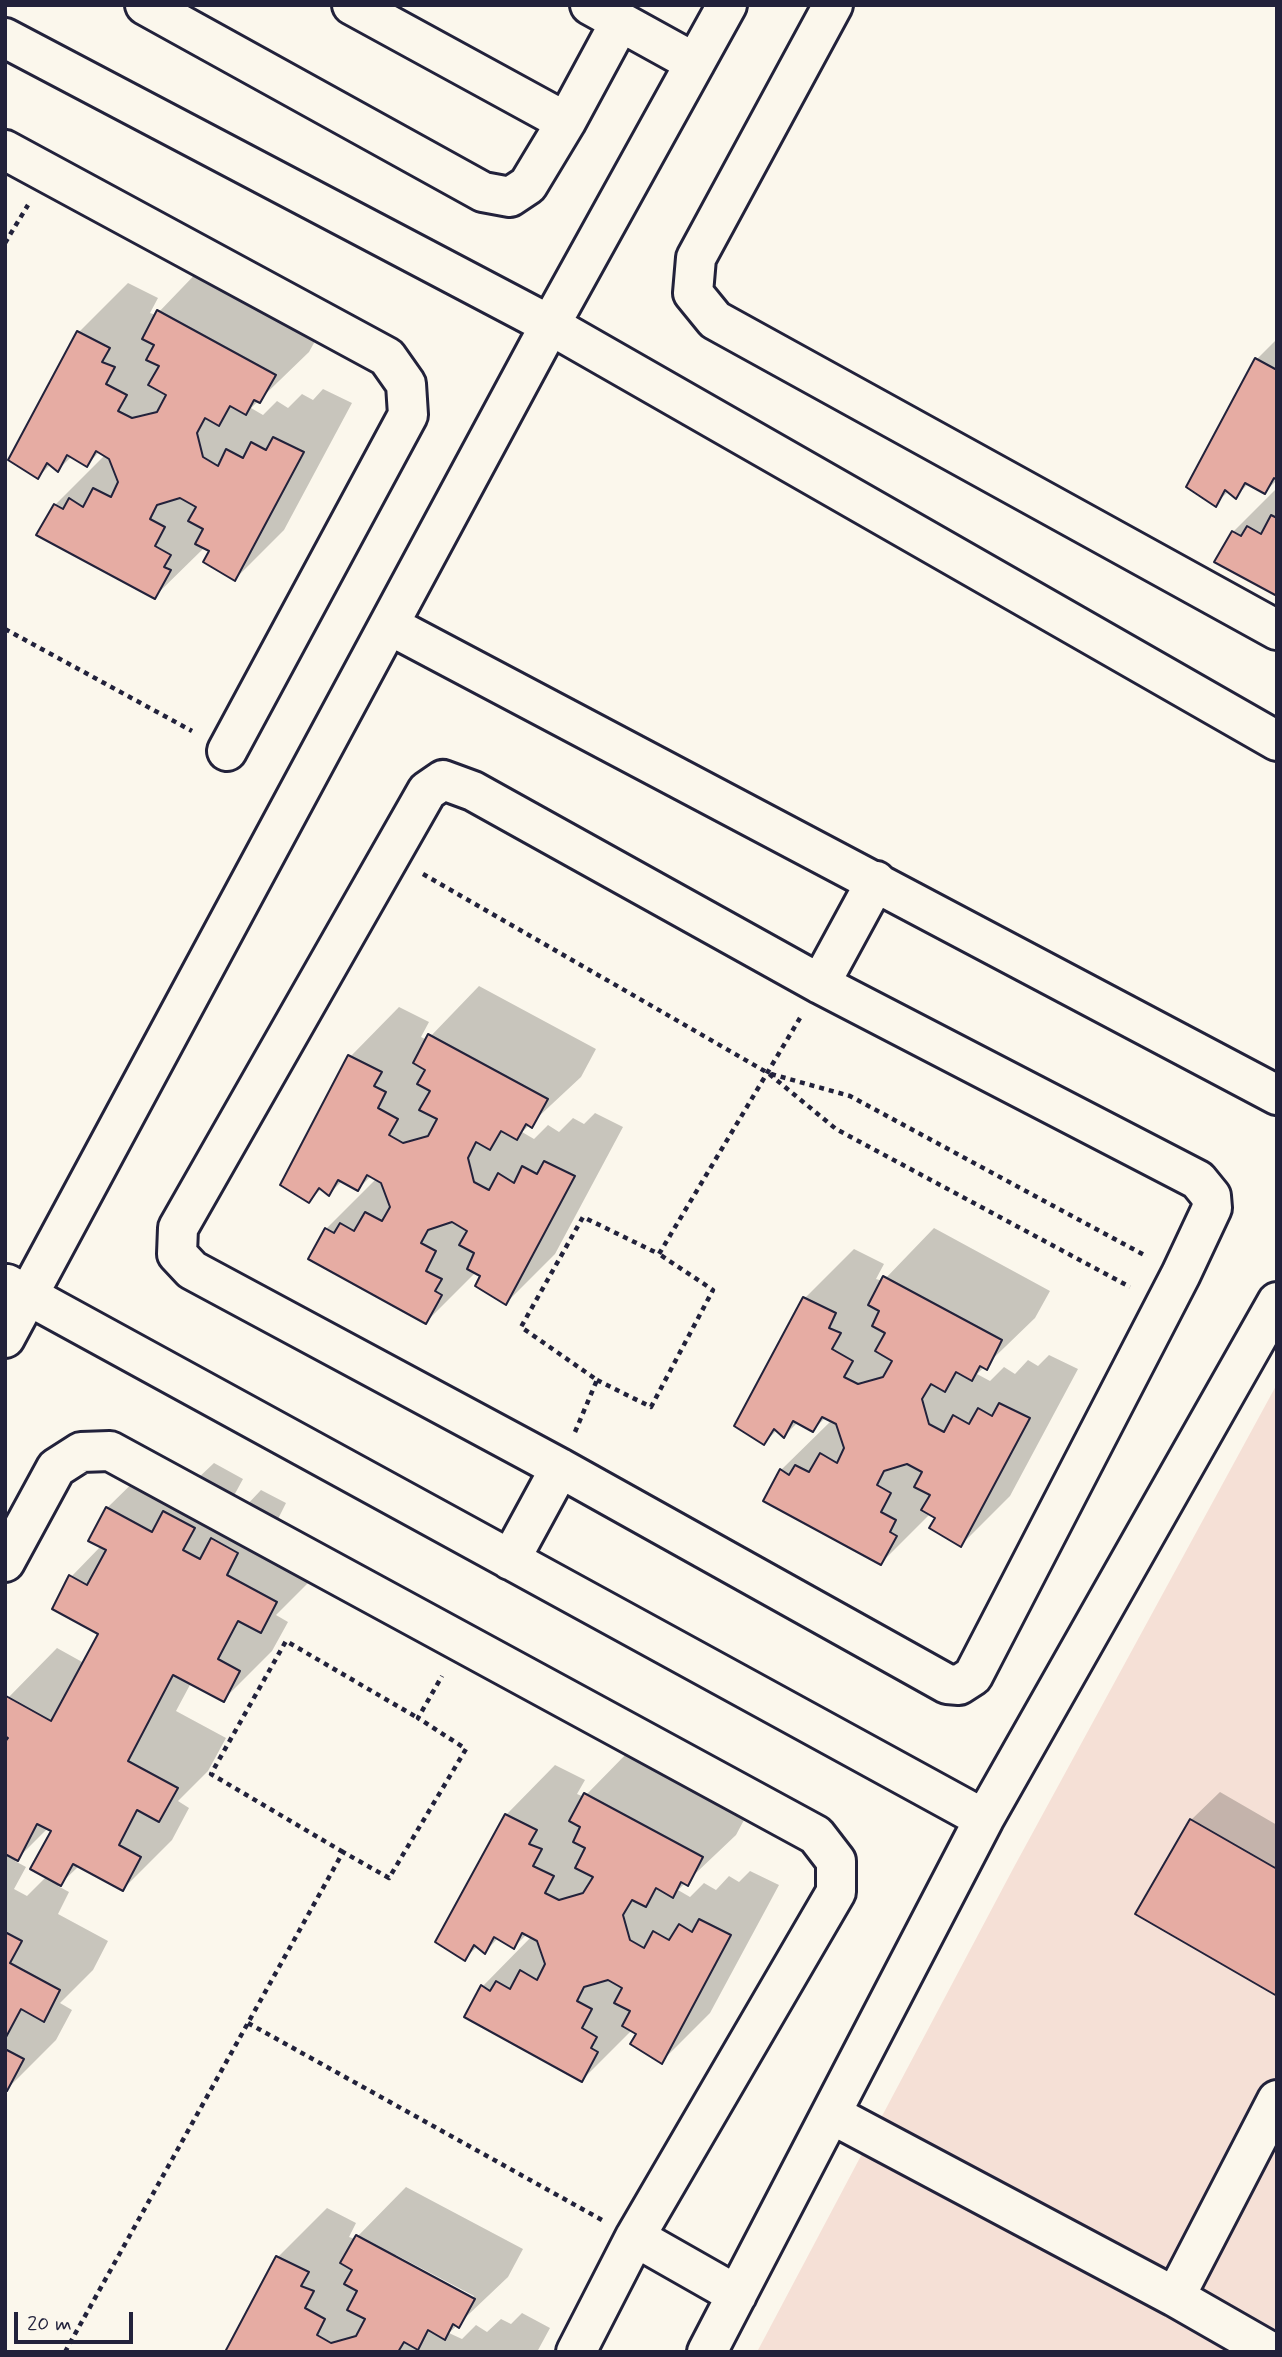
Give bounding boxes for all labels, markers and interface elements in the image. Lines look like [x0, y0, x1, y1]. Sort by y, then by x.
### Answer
scale bar [18, 2298, 136, 2342]
text: 20 m [27, 2310, 72, 2338]

